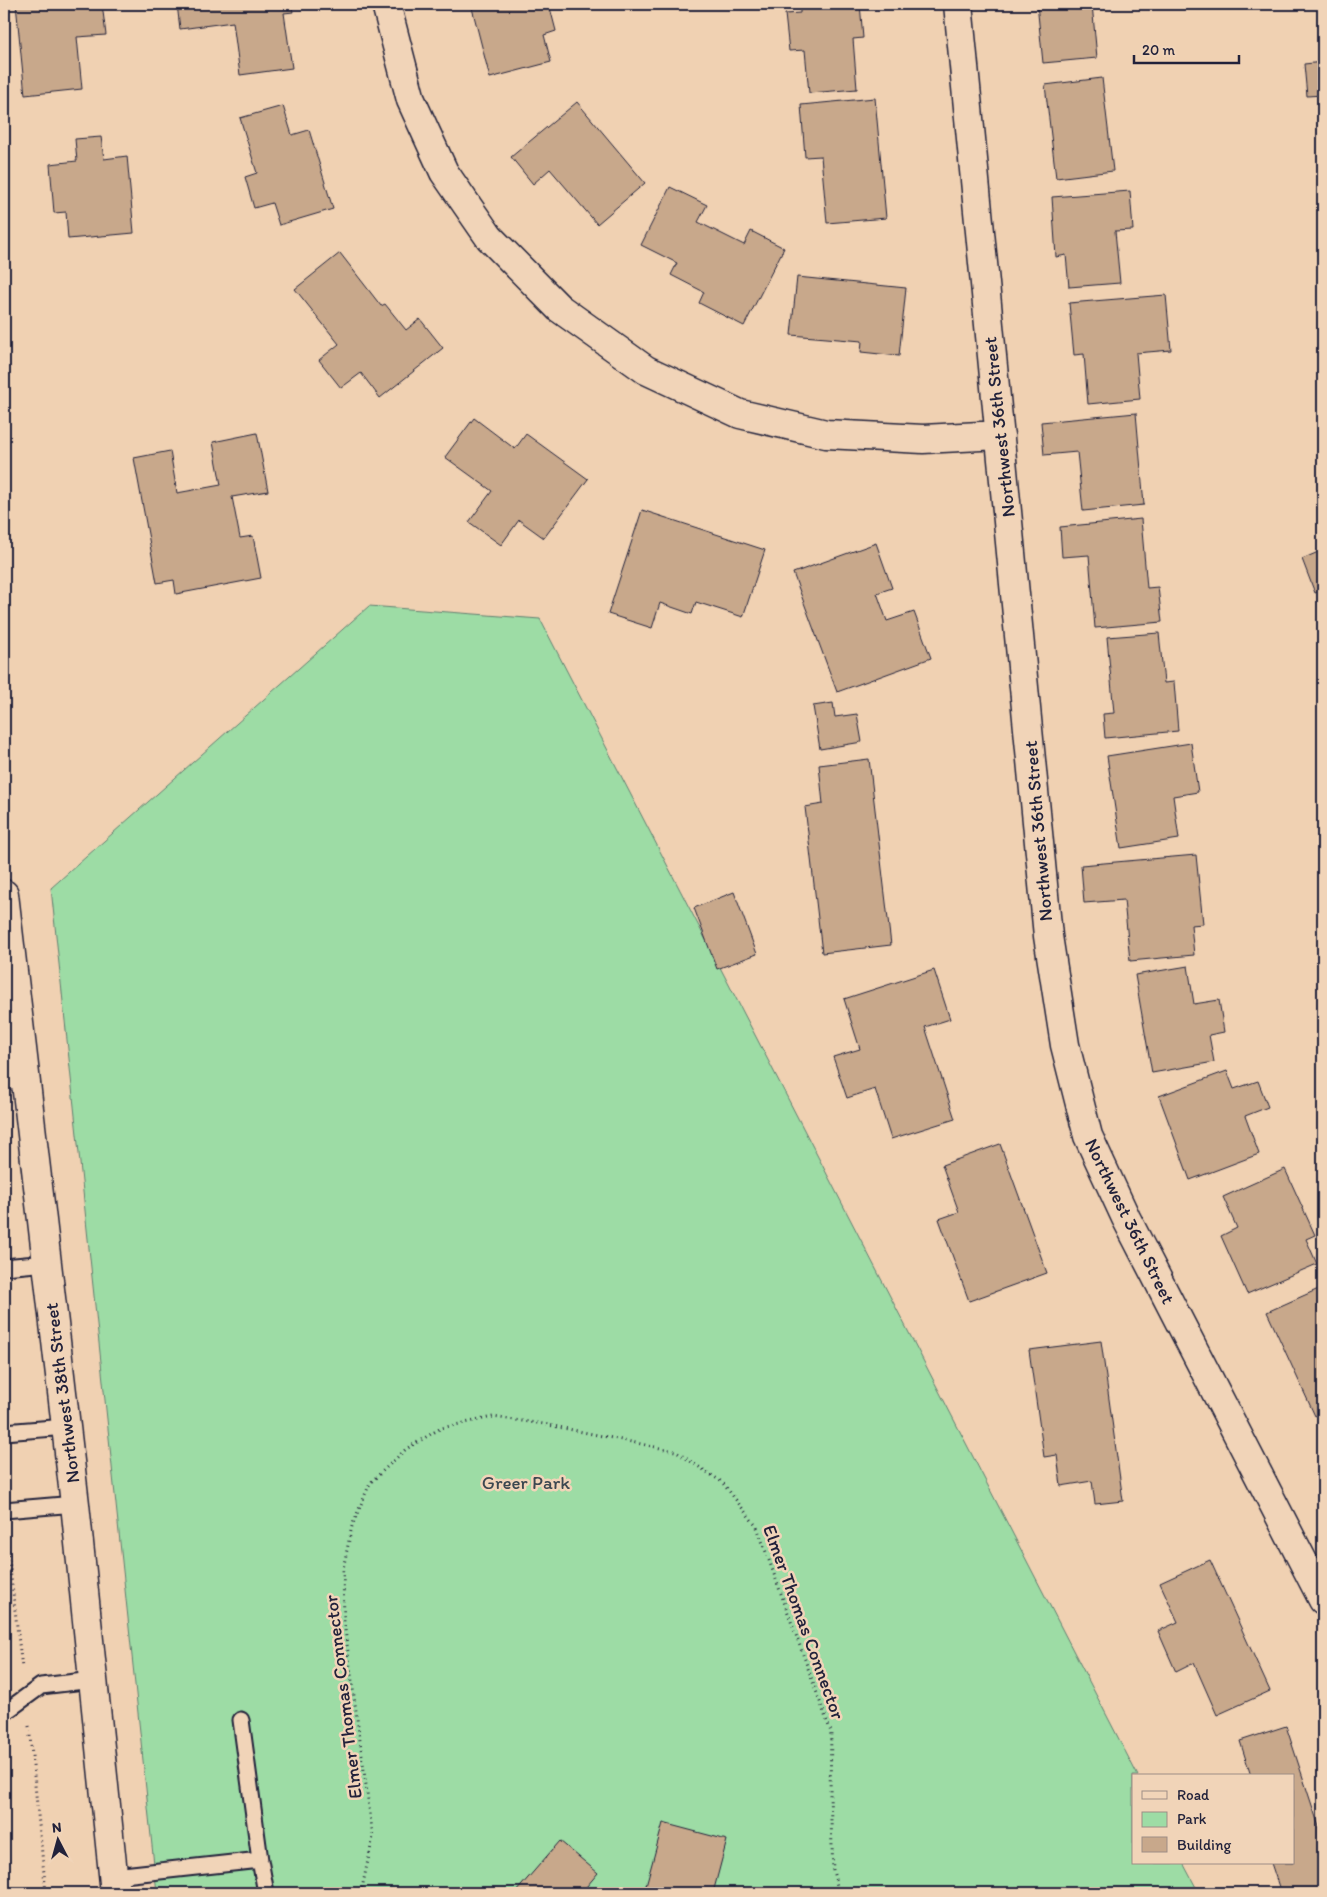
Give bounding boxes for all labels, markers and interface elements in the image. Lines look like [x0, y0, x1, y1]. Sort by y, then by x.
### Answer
scale bar [1134, 32, 1240, 64]
text: 20 m [1142, 41, 1176, 59]
street label: Northwest 36th Street [978, 336, 1020, 518]
street label: Northwest 36th Street [1019, 740, 1057, 922]
street label: Northwest 36th Street [1080, 1135, 1180, 1307]
street label: Northwest 38th Street [40, 1301, 84, 1485]
park label: Greer Park [482, 1471, 570, 1494]
street label: Elmer Thomas Connector [758, 1522, 850, 1723]
street label: Elmer Thomas Connector [319, 1593, 367, 1800]
legend [1132, 1774, 1294, 1864]
text: Road [1177, 1786, 1210, 1804]
text: Park [1177, 1810, 1207, 1828]
north arrow [32, 1814, 82, 1864]
text: N [51, 1819, 62, 1837]
text: Building [1177, 1836, 1231, 1854]

